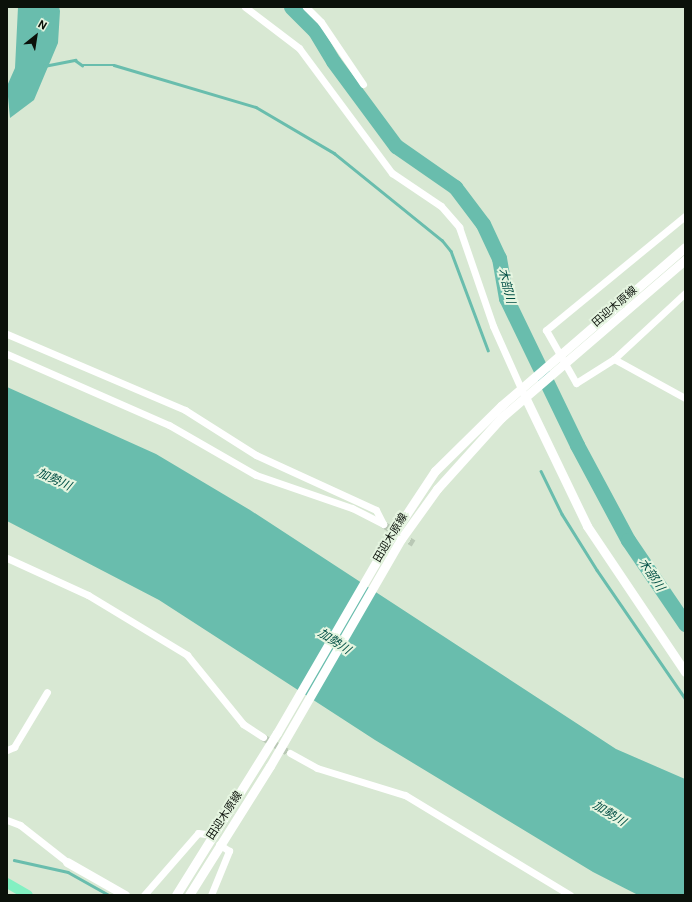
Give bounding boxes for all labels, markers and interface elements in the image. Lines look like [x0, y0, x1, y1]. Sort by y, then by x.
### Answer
north arrow [16, 16, 56, 56]
text: N [36, 18, 49, 33]
water label: 木部川 [495, 267, 517, 305]
street label: 田迎木原線 [590, 284, 640, 330]
water label: 加勢川 [35, 466, 73, 494]
street label: 田迎木原線 [371, 511, 411, 565]
water label: 木部川 [635, 556, 667, 594]
water label: 加勢川 [315, 626, 353, 658]
street label: 田迎木原線 [204, 789, 246, 843]
water label: 加勢川 [590, 798, 628, 830]

